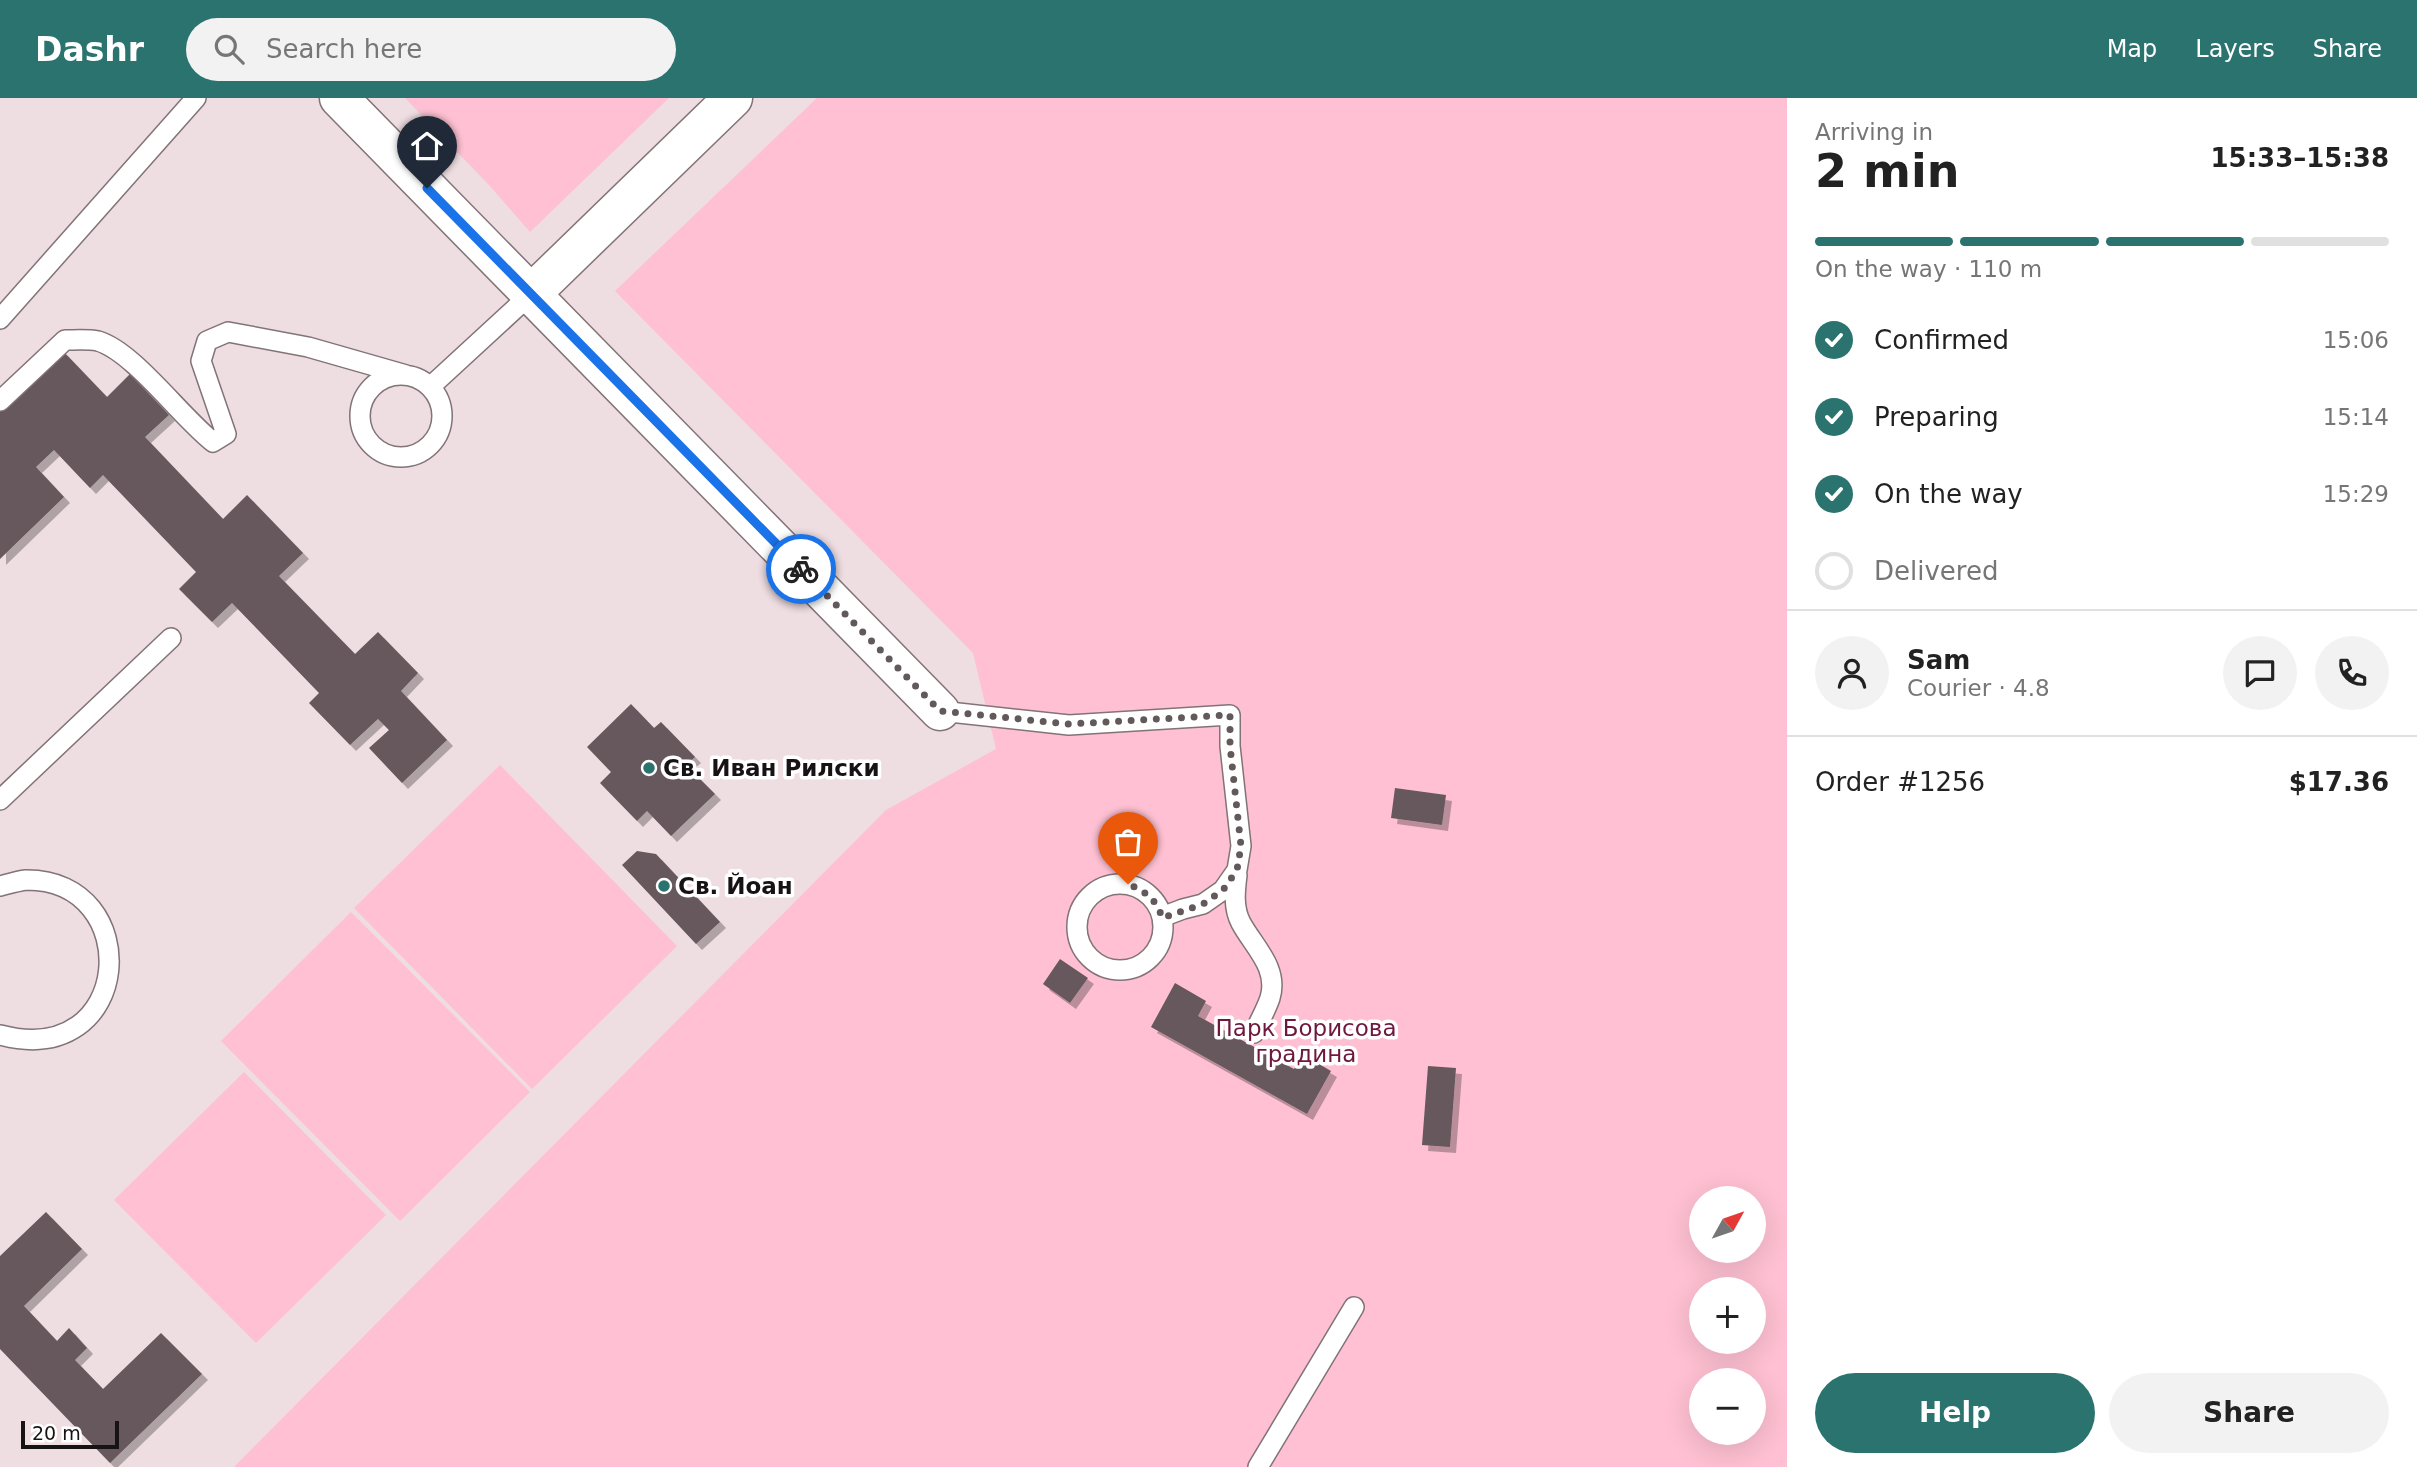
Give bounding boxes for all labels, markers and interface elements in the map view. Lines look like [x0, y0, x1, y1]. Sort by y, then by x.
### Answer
search box [186, 18, 676, 81]
text: Dashr [35, 30, 144, 69]
icon: search [210, 30, 248, 68]
text: Search here [266, 34, 422, 64]
text: Map [2107, 35, 2157, 63]
text: Layers [2195, 35, 2275, 63]
text: Share [2313, 35, 2382, 63]
pin [397, 116, 457, 188]
text: Arriving in [1815, 119, 1933, 145]
icon: home [408, 127, 446, 165]
text: 15:33–15:38 [2210, 143, 2389, 173]
text: 2 min [1815, 144, 1959, 198]
text: On the way · 110 m [1815, 256, 2042, 282]
icon: check [1815, 321, 1853, 359]
text: Confirmed [1874, 325, 2009, 355]
text: 15:06 [2323, 327, 2389, 353]
icon: check [1815, 398, 1853, 436]
text: Preparing [1874, 402, 1999, 432]
text: 15:14 [2323, 404, 2389, 430]
icon: check [1815, 475, 1853, 513]
text: On the way [1874, 479, 2023, 509]
text: 15:29 [2323, 481, 2389, 507]
courier [766, 534, 836, 604]
icon: bike [782, 550, 820, 588]
text: Delivered [1874, 556, 1998, 586]
button: person [1815, 636, 1889, 710]
button: chat [2223, 636, 2297, 710]
button: phone [2315, 636, 2389, 710]
text: Sam [1907, 645, 1970, 675]
text: Courier · 4.8 [1907, 675, 2050, 701]
place label: Св. Иван Рилски [663, 755, 880, 781]
marker: Св. Иван Рилски [641, 760, 657, 776]
text: Order #1256 [1815, 767, 1985, 797]
text: $17.36 [2289, 767, 2389, 797]
pin [1098, 812, 1158, 884]
icon: bag [1109, 823, 1147, 861]
place label: Св. Йоан [678, 872, 793, 899]
marker: Св. Йоан [656, 878, 672, 894]
park label: Парк Борисова градина [1216, 1015, 1396, 1067]
north arrow [1689, 1186, 1766, 1264]
map controls [1689, 1186, 1766, 1445]
button: + [1689, 1277, 1766, 1354]
button: − [1689, 1368, 1766, 1445]
button: Help [1815, 1373, 2095, 1453]
button: Share [2109, 1373, 2389, 1453]
scale bar [21, 1418, 119, 1450]
text: 20 m [32, 1422, 81, 1444]

